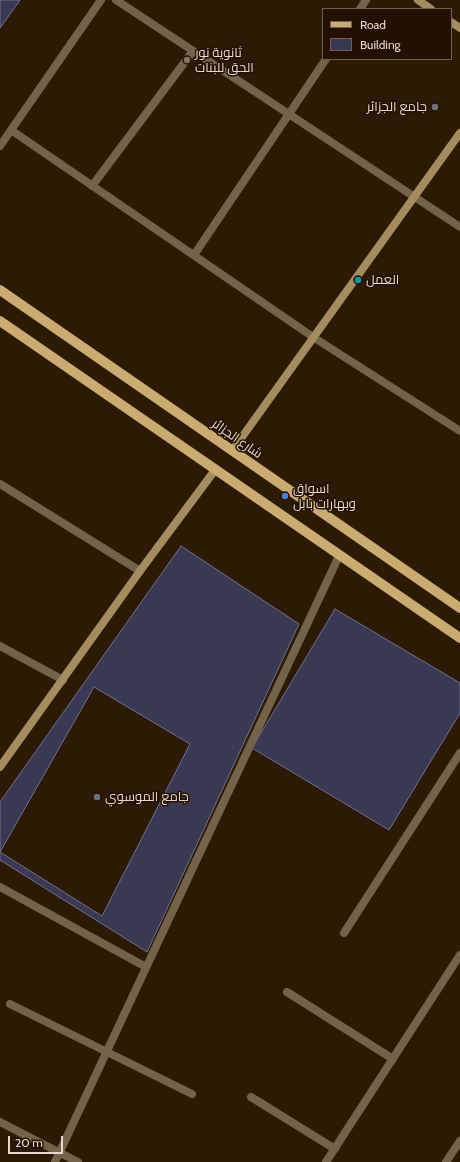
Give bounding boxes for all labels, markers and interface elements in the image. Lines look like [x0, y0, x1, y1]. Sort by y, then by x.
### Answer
legend [322, 8, 452, 60]
text: Road [360, 17, 386, 32]
text: Building [360, 37, 401, 52]
place label: ثانوية نور الحق للبنات [195, 45, 254, 76]
marker: ثانوية نور الحق للبنات [182, 55, 192, 65]
place label: جامع الجزائر [367, 99, 427, 115]
marker: جامع الجزائر [430, 102, 440, 112]
place label: العمل [366, 272, 399, 288]
marker: العمل [353, 275, 363, 285]
street label: شارع الجزائر [209, 416, 265, 462]
place label: اسواق وبهارات بابل [293, 481, 356, 512]
marker: اسواق وبهارات بابل [280, 491, 290, 501]
place label: جامع الموسوي [105, 789, 189, 805]
marker: جامع الموسوي [92, 792, 102, 802]
scale bar [10, 1128, 65, 1154]
text: 20 m [15, 1135, 43, 1150]

